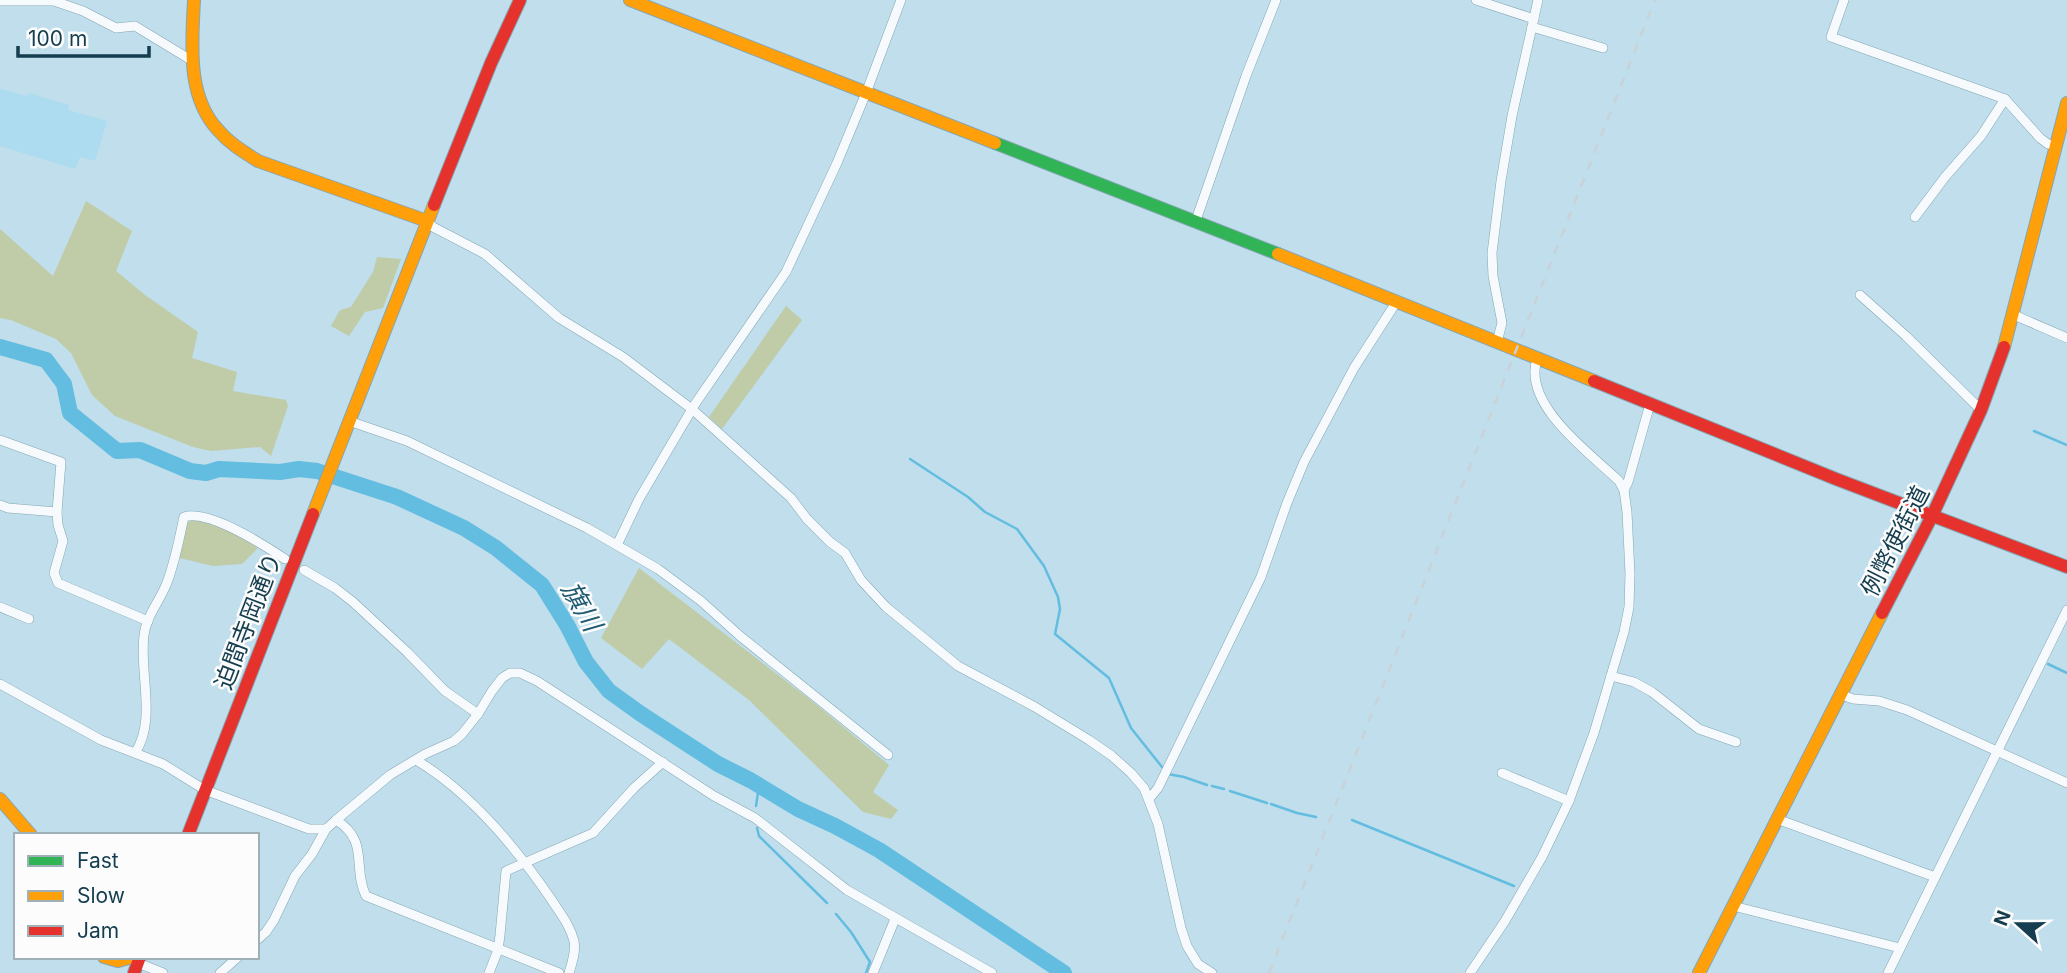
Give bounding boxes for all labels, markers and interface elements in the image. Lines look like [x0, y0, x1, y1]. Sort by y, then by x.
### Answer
scale bar [18, 14, 149, 58]
text: 100 m [28, 26, 87, 51]
street label: 例幣使街道 [1855, 481, 1935, 601]
street label: 迫間寺岡通り [209, 549, 287, 693]
water label: 旗川 [556, 576, 610, 639]
legend [14, 833, 259, 959]
text: Fast [77, 848, 119, 873]
text: Slow [77, 883, 125, 908]
north arrow [1983, 889, 2053, 959]
text: N [1989, 907, 2016, 929]
text: Jam [77, 918, 119, 943]

